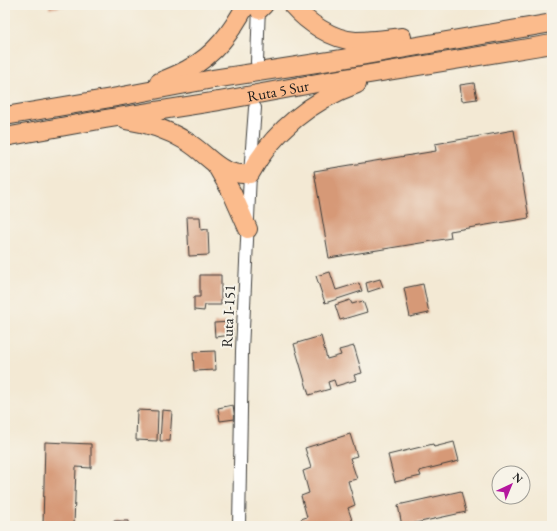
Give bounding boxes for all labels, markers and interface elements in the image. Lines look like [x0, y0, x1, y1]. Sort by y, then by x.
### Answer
street label: Ruta 5 Sur [246, 75, 310, 105]
street label: Ruta I-151 [217, 284, 239, 348]
north arrow [491, 465, 531, 505]
text: N [510, 470, 526, 486]

